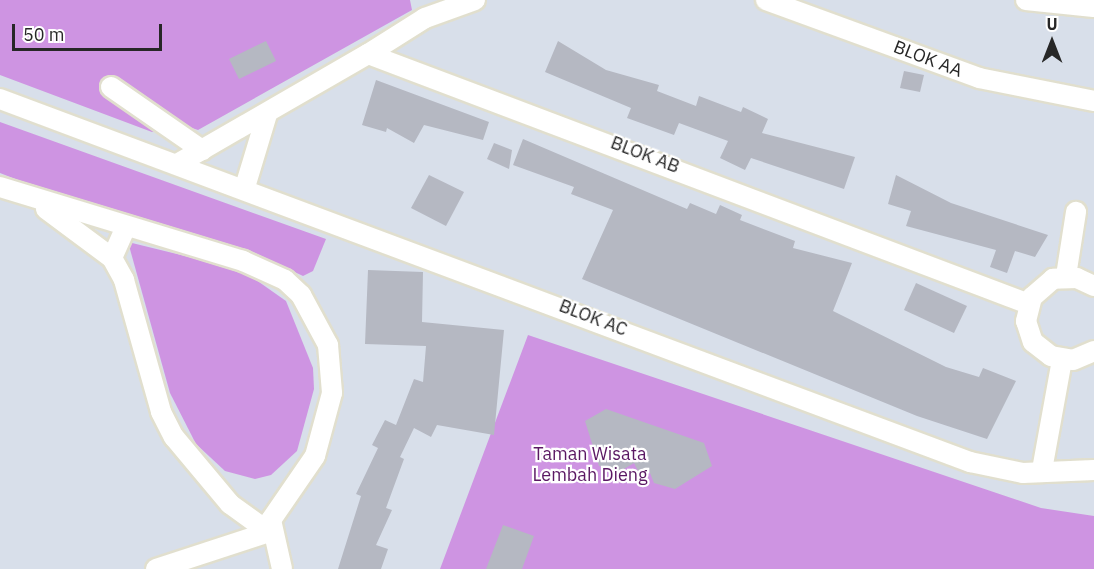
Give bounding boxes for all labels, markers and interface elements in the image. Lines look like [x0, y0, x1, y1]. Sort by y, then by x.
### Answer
scale bar [15, 12, 165, 50]
north arrow [1022, 12, 1082, 72]
text: U [1046, 14, 1058, 34]
text: 50 m [23, 23, 65, 46]
street label: BLOK AA [891, 36, 965, 82]
street label: BLOK AB [608, 132, 682, 178]
street label: BLOK AC [556, 295, 630, 341]
park label: Taman Wisata Lembah Dieng [532, 444, 648, 486]

